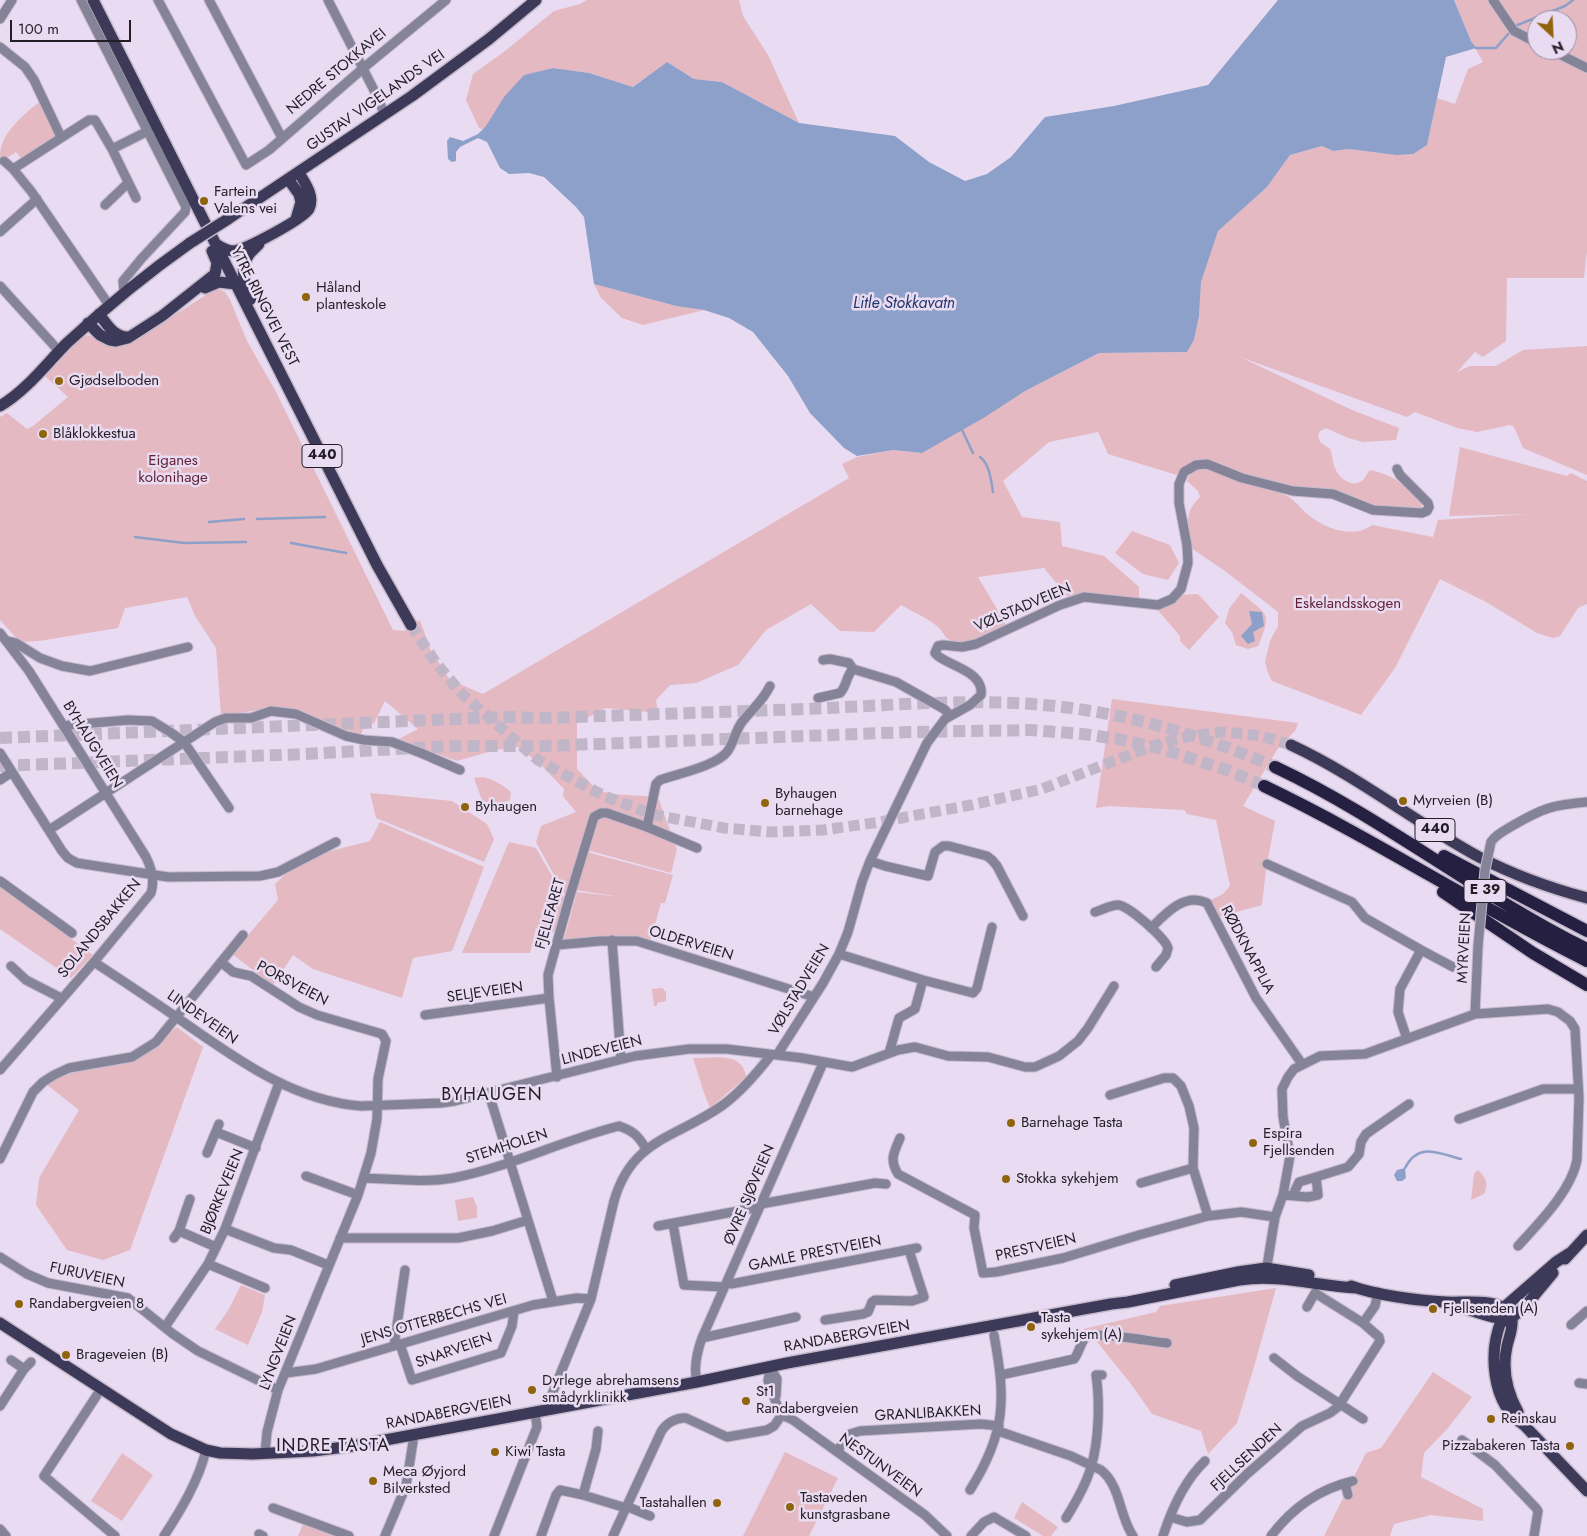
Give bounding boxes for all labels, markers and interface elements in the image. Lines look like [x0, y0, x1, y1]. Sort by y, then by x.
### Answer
scale bar [12, 10, 134, 42]
north arrow [1527, 10, 1577, 60]
text: 100 m [18, 18, 59, 40]
street label: NEDRE STOKKAVEI [283, 25, 391, 119]
text: N [1549, 36, 1567, 59]
street label: GUSTAV VIGELANDS VEI [303, 46, 449, 156]
place label: Fartein Valens vei [214, 183, 277, 218]
marker: Fartein Valens vei [198, 195, 210, 207]
street label: YTRE RINGVEI VEST [226, 244, 302, 370]
place label: Håland planteskole [316, 279, 386, 314]
marker: Håland planteskole [300, 291, 312, 303]
water label: Litle Stokkavatn [853, 294, 955, 314]
place label: Gjødselboden [69, 372, 159, 390]
marker: Gjødselboden [53, 375, 65, 387]
place label: Blåklokkestua [53, 425, 136, 443]
marker: Blåklokkestua [37, 428, 49, 440]
road number: 440 [302, 444, 342, 468]
park label: Eiganes kolonihage [138, 452, 208, 487]
street label: VØLSTADVEIEN [972, 580, 1074, 636]
park label: Eskelandsskogen [1295, 595, 1401, 613]
street label: BYHAUGVEIEN [58, 698, 126, 792]
place label: Byhaugen barnehage [775, 785, 843, 820]
place label: Myrveien (B) [1413, 792, 1493, 810]
marker: Myrveien (B) [1397, 795, 1409, 807]
marker: Byhaugen barnehage [759, 797, 771, 809]
place label: Byhaugen [475, 798, 537, 816]
marker: Byhaugen [459, 801, 471, 813]
road number: 440 [1415, 818, 1455, 842]
street label: SOLANDSBAKKEN [55, 876, 145, 982]
street label: FJELLFARET [532, 877, 570, 951]
road number: E 39 [1464, 879, 1506, 902]
street label: RØDKNAPPLIA [1216, 903, 1278, 997]
street label: MYRVEIEN [1454, 912, 1476, 984]
street label: OLDERVEIEN [647, 923, 735, 965]
street label: VØLSTADVEIEN [766, 941, 834, 1039]
street label: PORSVEIEN [253, 958, 331, 1010]
street label: SELJEVEIEN [446, 979, 524, 1007]
street label: LINDEVEIEN [163, 987, 241, 1049]
street label: LINDEVEIEN [560, 1032, 644, 1070]
district label: BYHAUGEN [440, 1085, 544, 1107]
place label: Barnehage Tasta [1021, 1114, 1123, 1132]
marker: Barnehage Tasta [1005, 1117, 1017, 1129]
street label: STEMHOLEN [464, 1125, 550, 1169]
place label: Espira Fjellsenden [1263, 1125, 1335, 1160]
marker: Espira Fjellsenden [1247, 1137, 1259, 1149]
street label: ØVRE SJØVEIEN [721, 1142, 779, 1248]
street label: BJØRKEVEIEN [198, 1147, 248, 1237]
place label: Stokka sykehjem [1016, 1170, 1119, 1188]
marker: Stokka sykehjem [1000, 1173, 1012, 1185]
street label: PRESTVEIEN [994, 1230, 1078, 1266]
street label: GAMLE PRESTVEIEN [747, 1232, 883, 1276]
street label: FURUVEIEN [48, 1259, 126, 1293]
street label: JENS OTTERBECHS VEI [359, 1291, 509, 1349]
place label: Randabergveien 8 [29, 1295, 144, 1313]
marker: Randabergveien 8 [13, 1298, 25, 1310]
place label: Fjellsenden (A) [1443, 1300, 1538, 1318]
marker: Fjellsenden (A) [1427, 1303, 1439, 1315]
place label: Tasta sykehjem (A) [1041, 1309, 1122, 1344]
street label: LYNGVEIEN [257, 1313, 301, 1393]
street label: RANDABERGVEIEN [783, 1317, 911, 1357]
marker: Tasta sykehjem (A) [1025, 1321, 1037, 1333]
street label: SNARVEIEN [413, 1329, 495, 1373]
place label: Brageveien (B) [76, 1346, 169, 1364]
marker: Brageveien (B) [60, 1349, 72, 1361]
place label: Dyrlege abrehamsens smådyrklinikk [542, 1372, 679, 1407]
place label: St1 Randabergveien [756, 1383, 859, 1418]
marker: Dyrlege abrehamsens smådyrklinikk [526, 1384, 538, 1396]
street label: RANDABERGVEIEN [385, 1392, 513, 1434]
marker: St1 Randabergveien [740, 1395, 752, 1407]
street label: GRANLIBAKKEN [874, 1402, 982, 1426]
place label: Reinskau [1501, 1410, 1557, 1428]
marker: Reinskau [1485, 1413, 1497, 1425]
street label: FJELLSENDEN [1208, 1420, 1286, 1496]
street label: NESTUNVEIEN [835, 1430, 925, 1502]
district label: INDRE TASTA [275, 1436, 391, 1458]
place label: Pizzabakeren Tasta [1442, 1437, 1560, 1455]
marker: Pizzabakeren Tasta [1564, 1440, 1576, 1452]
place label: Kiwi Tasta [505, 1443, 566, 1461]
marker: Kiwi Tasta [489, 1446, 501, 1458]
place label: Meca Øyjord Bilverksted [383, 1463, 466, 1498]
marker: Meca Øyjord Bilverksted [367, 1475, 379, 1487]
place label: Tastaveden kunstgrasbane [800, 1489, 890, 1524]
place label: Tastahallen [640, 1494, 707, 1512]
marker: Tastahallen [711, 1497, 723, 1509]
marker: Tastaveden kunstgrasbane [784, 1501, 796, 1513]

